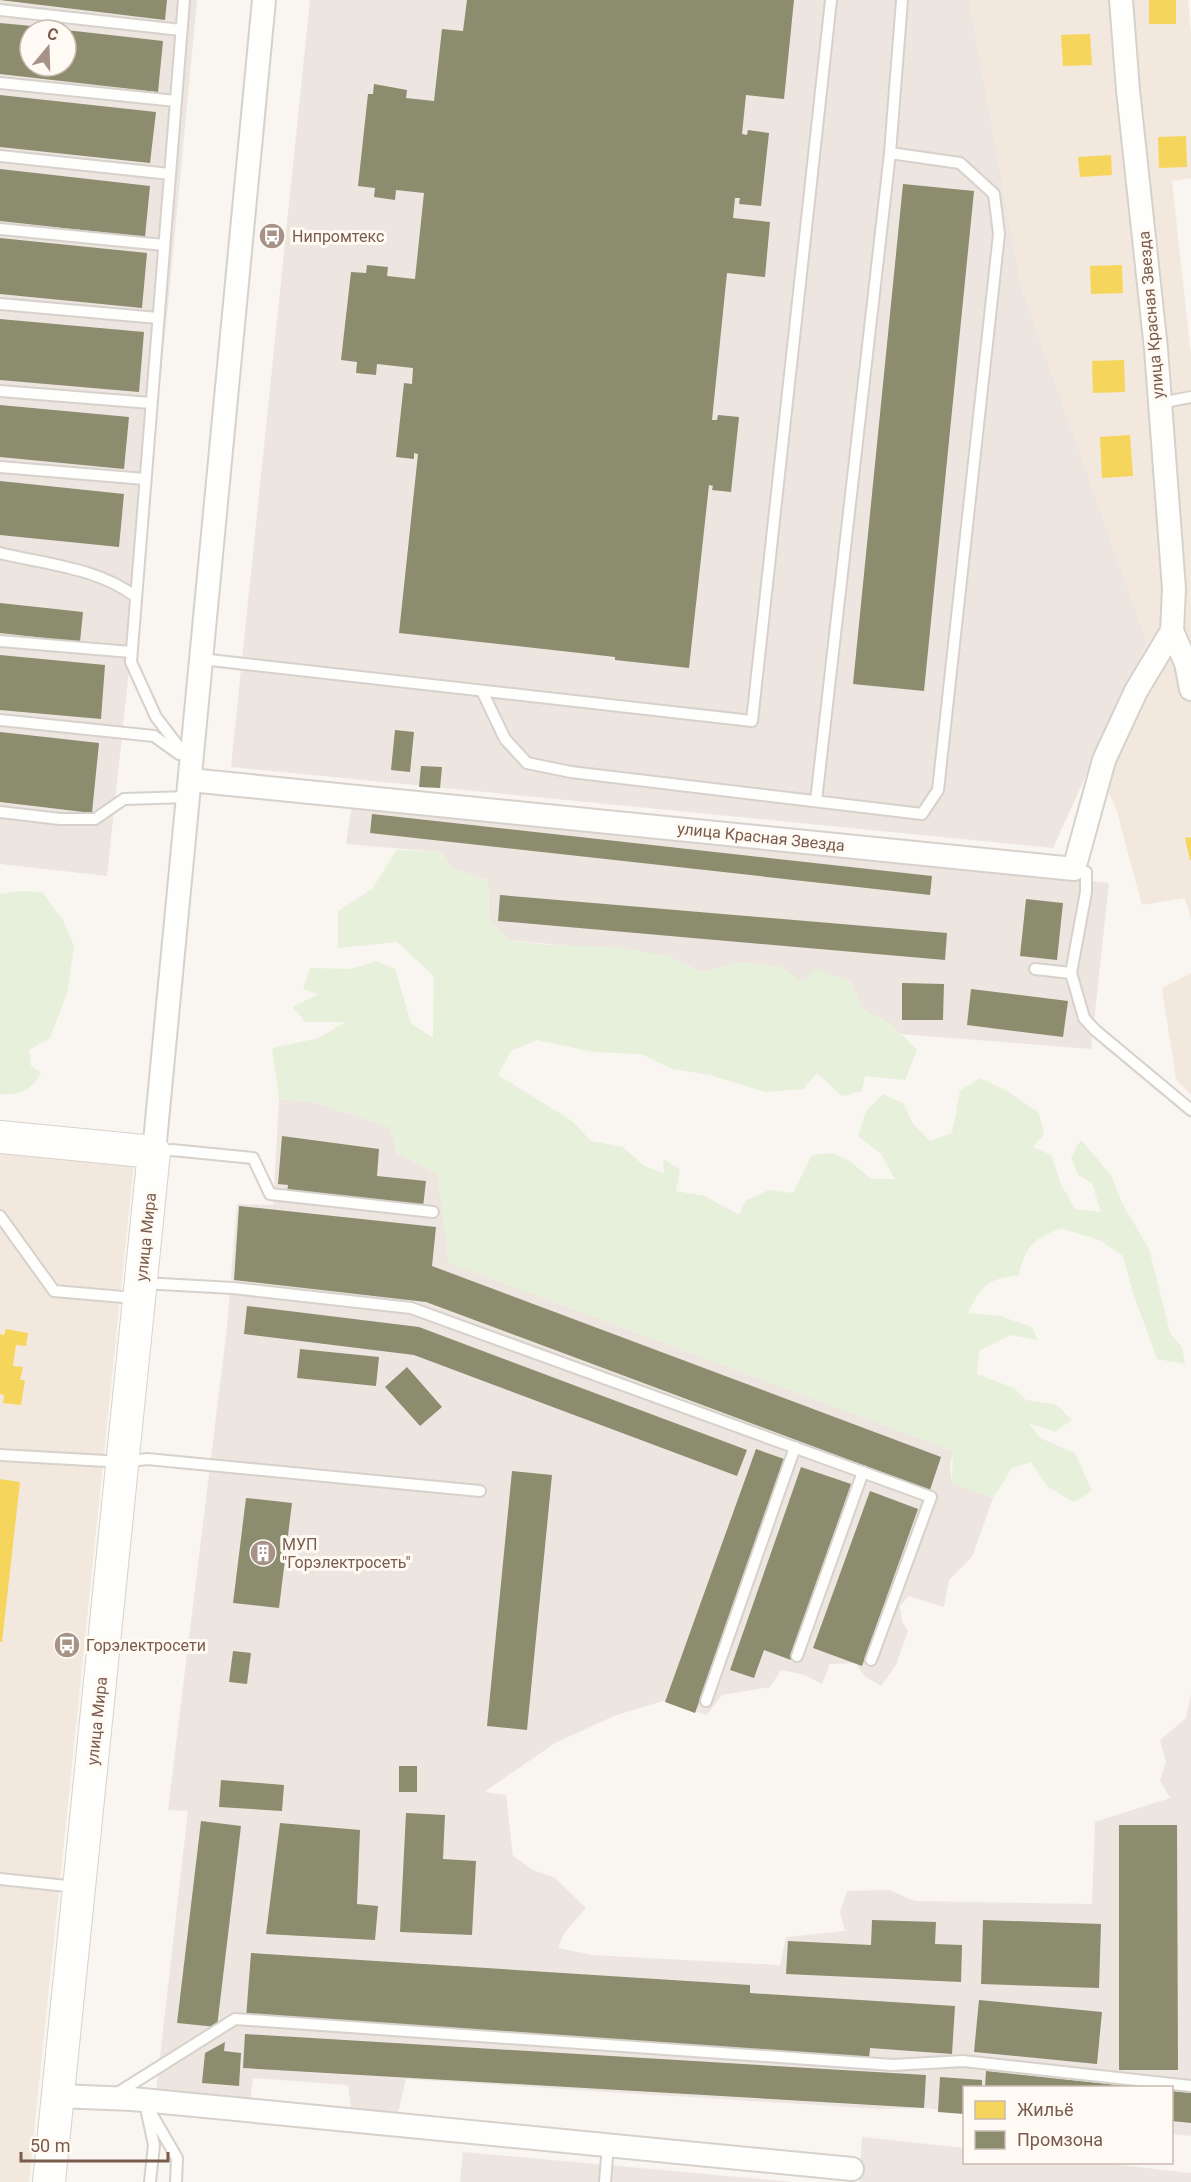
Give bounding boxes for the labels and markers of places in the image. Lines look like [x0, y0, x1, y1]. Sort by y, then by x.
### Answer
bus stop icon: Нипромтекс [257, 221, 287, 251]
place label: Нипромтекс [292, 227, 384, 246]
place label: МУП "Горэлектросеть" [282, 1535, 411, 1572]
building icon: МУП "Горэлектросеть" [248, 1538, 278, 1568]
bus stop icon: Горэлектросети [52, 1630, 82, 1660]
place label: Горэлектросети [86, 1636, 206, 1655]

